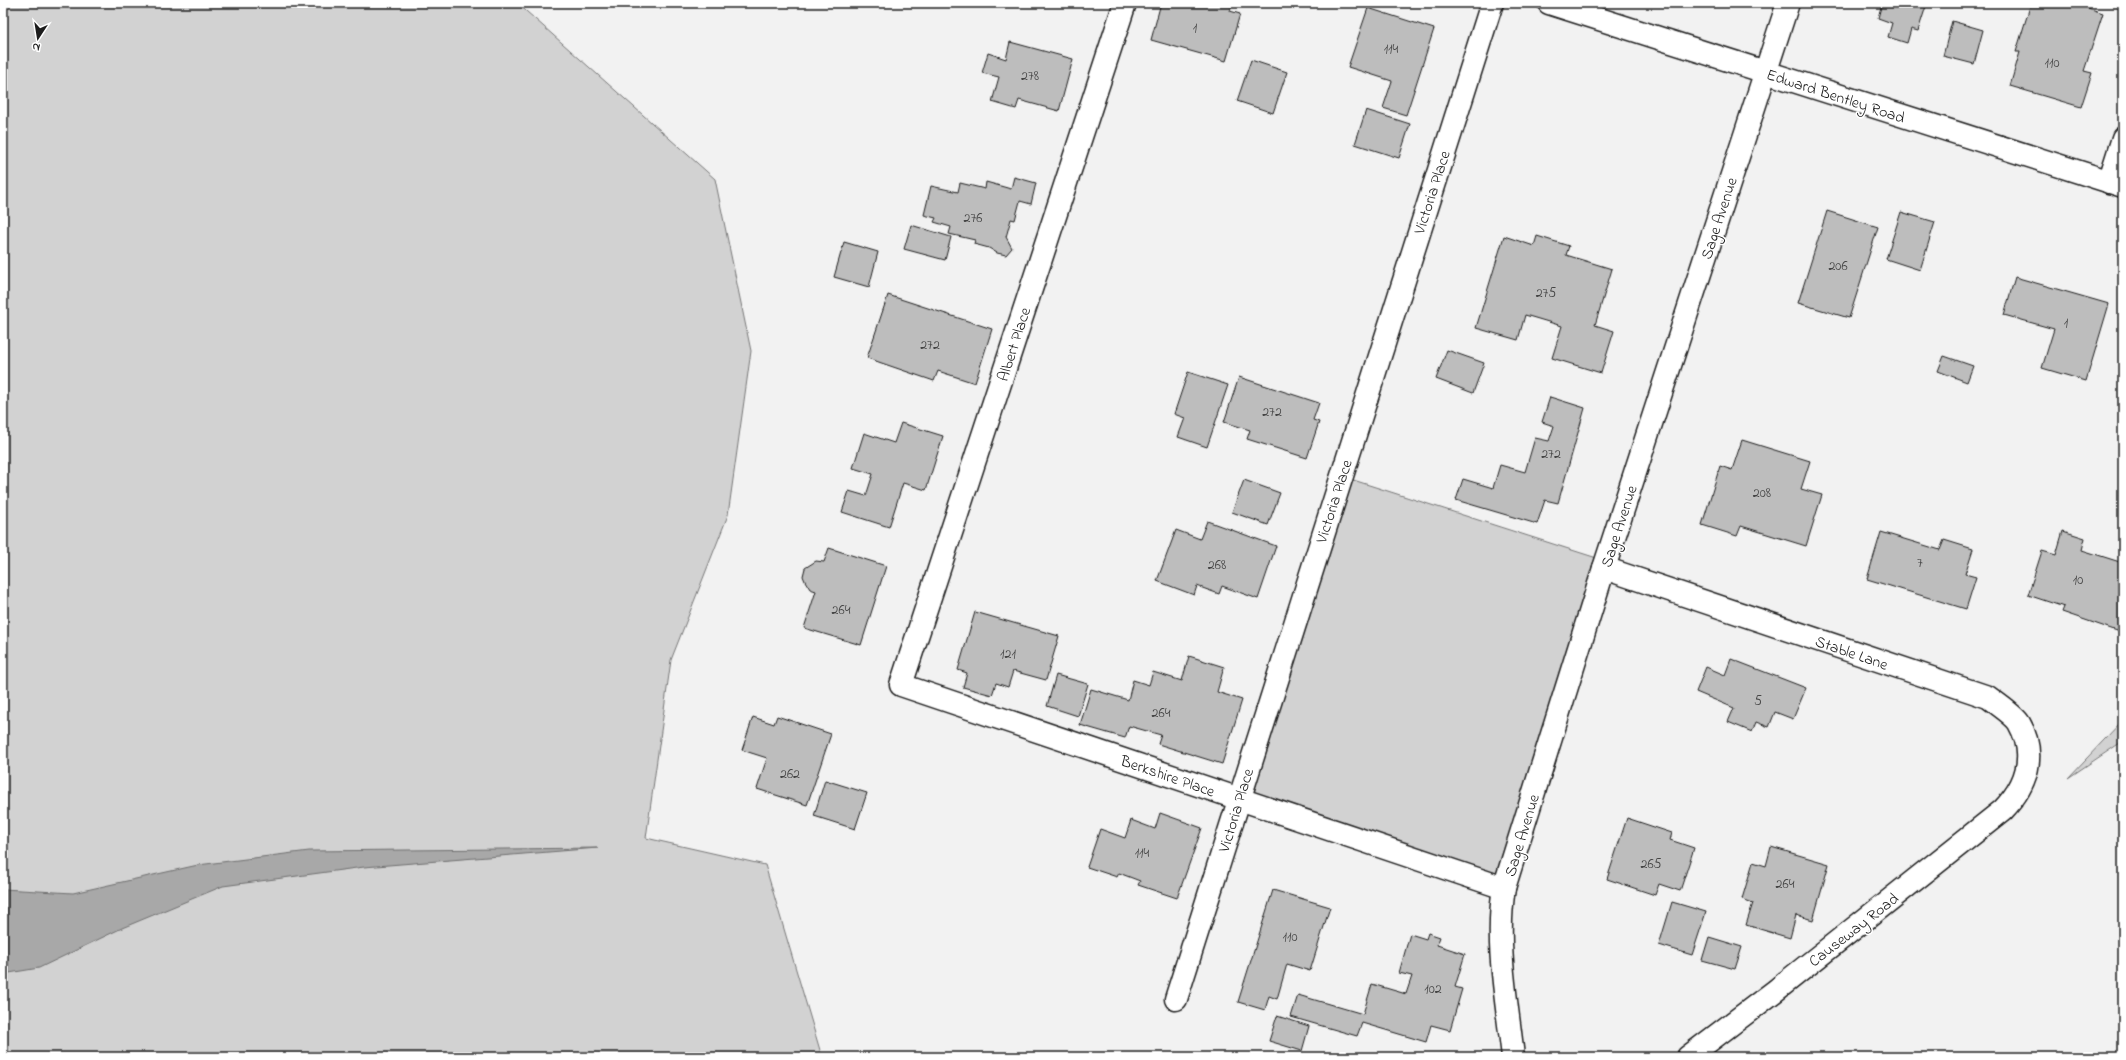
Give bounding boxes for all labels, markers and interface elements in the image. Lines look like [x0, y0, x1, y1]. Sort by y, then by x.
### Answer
north arrow [18, 18, 58, 58]
house number: 1 [1193, 18, 1198, 39]
text: N [31, 38, 41, 55]
house number: 114 [1384, 39, 1399, 60]
house number: 110 [2045, 53, 2059, 74]
street label: Edward Bentley Road [1763, 63, 1908, 131]
house number: 278 [1021, 66, 1039, 87]
street label: Victoria Place [1408, 147, 1458, 238]
street label: Sage Avenue [1695, 174, 1745, 263]
house number: 276 [964, 208, 982, 229]
house number: 206 [1828, 256, 1848, 277]
house number: 275 [1536, 283, 1556, 304]
street label: Albert Place [992, 304, 1038, 385]
house number: 1 [2064, 313, 2069, 334]
house number: 272 [920, 335, 940, 356]
house number: 272 [1262, 402, 1282, 423]
house number: 272 [1541, 444, 1561, 465]
street label: Victoria Place [1310, 456, 1360, 547]
street label: Sage Avenue [1595, 482, 1645, 571]
house number: 208 [1753, 483, 1771, 504]
house number: 7 [1917, 553, 1923, 574]
house number: 268 [1208, 555, 1226, 576]
house number: 10 [2073, 570, 2083, 591]
house number: 264 [832, 600, 851, 621]
street label: Stable Lane [1812, 630, 1892, 678]
house number: 121 [1000, 644, 1016, 665]
house number: 5 [1754, 691, 1762, 712]
house number: 264 [1152, 703, 1171, 724]
street label: Berkshire Place [1116, 749, 1219, 805]
house number: 262 [780, 764, 800, 785]
street label: Victoria Place [1213, 765, 1261, 856]
street label: Sage Avenue [1499, 791, 1547, 880]
house number: 114 [1135, 843, 1150, 864]
house number: 265 [1640, 854, 1662, 875]
house number: 264 [1776, 874, 1795, 895]
street label: Causeway Road [1804, 888, 1904, 973]
house number: 110 [1283, 927, 1297, 948]
house number: 102 [1424, 979, 1442, 1000]

